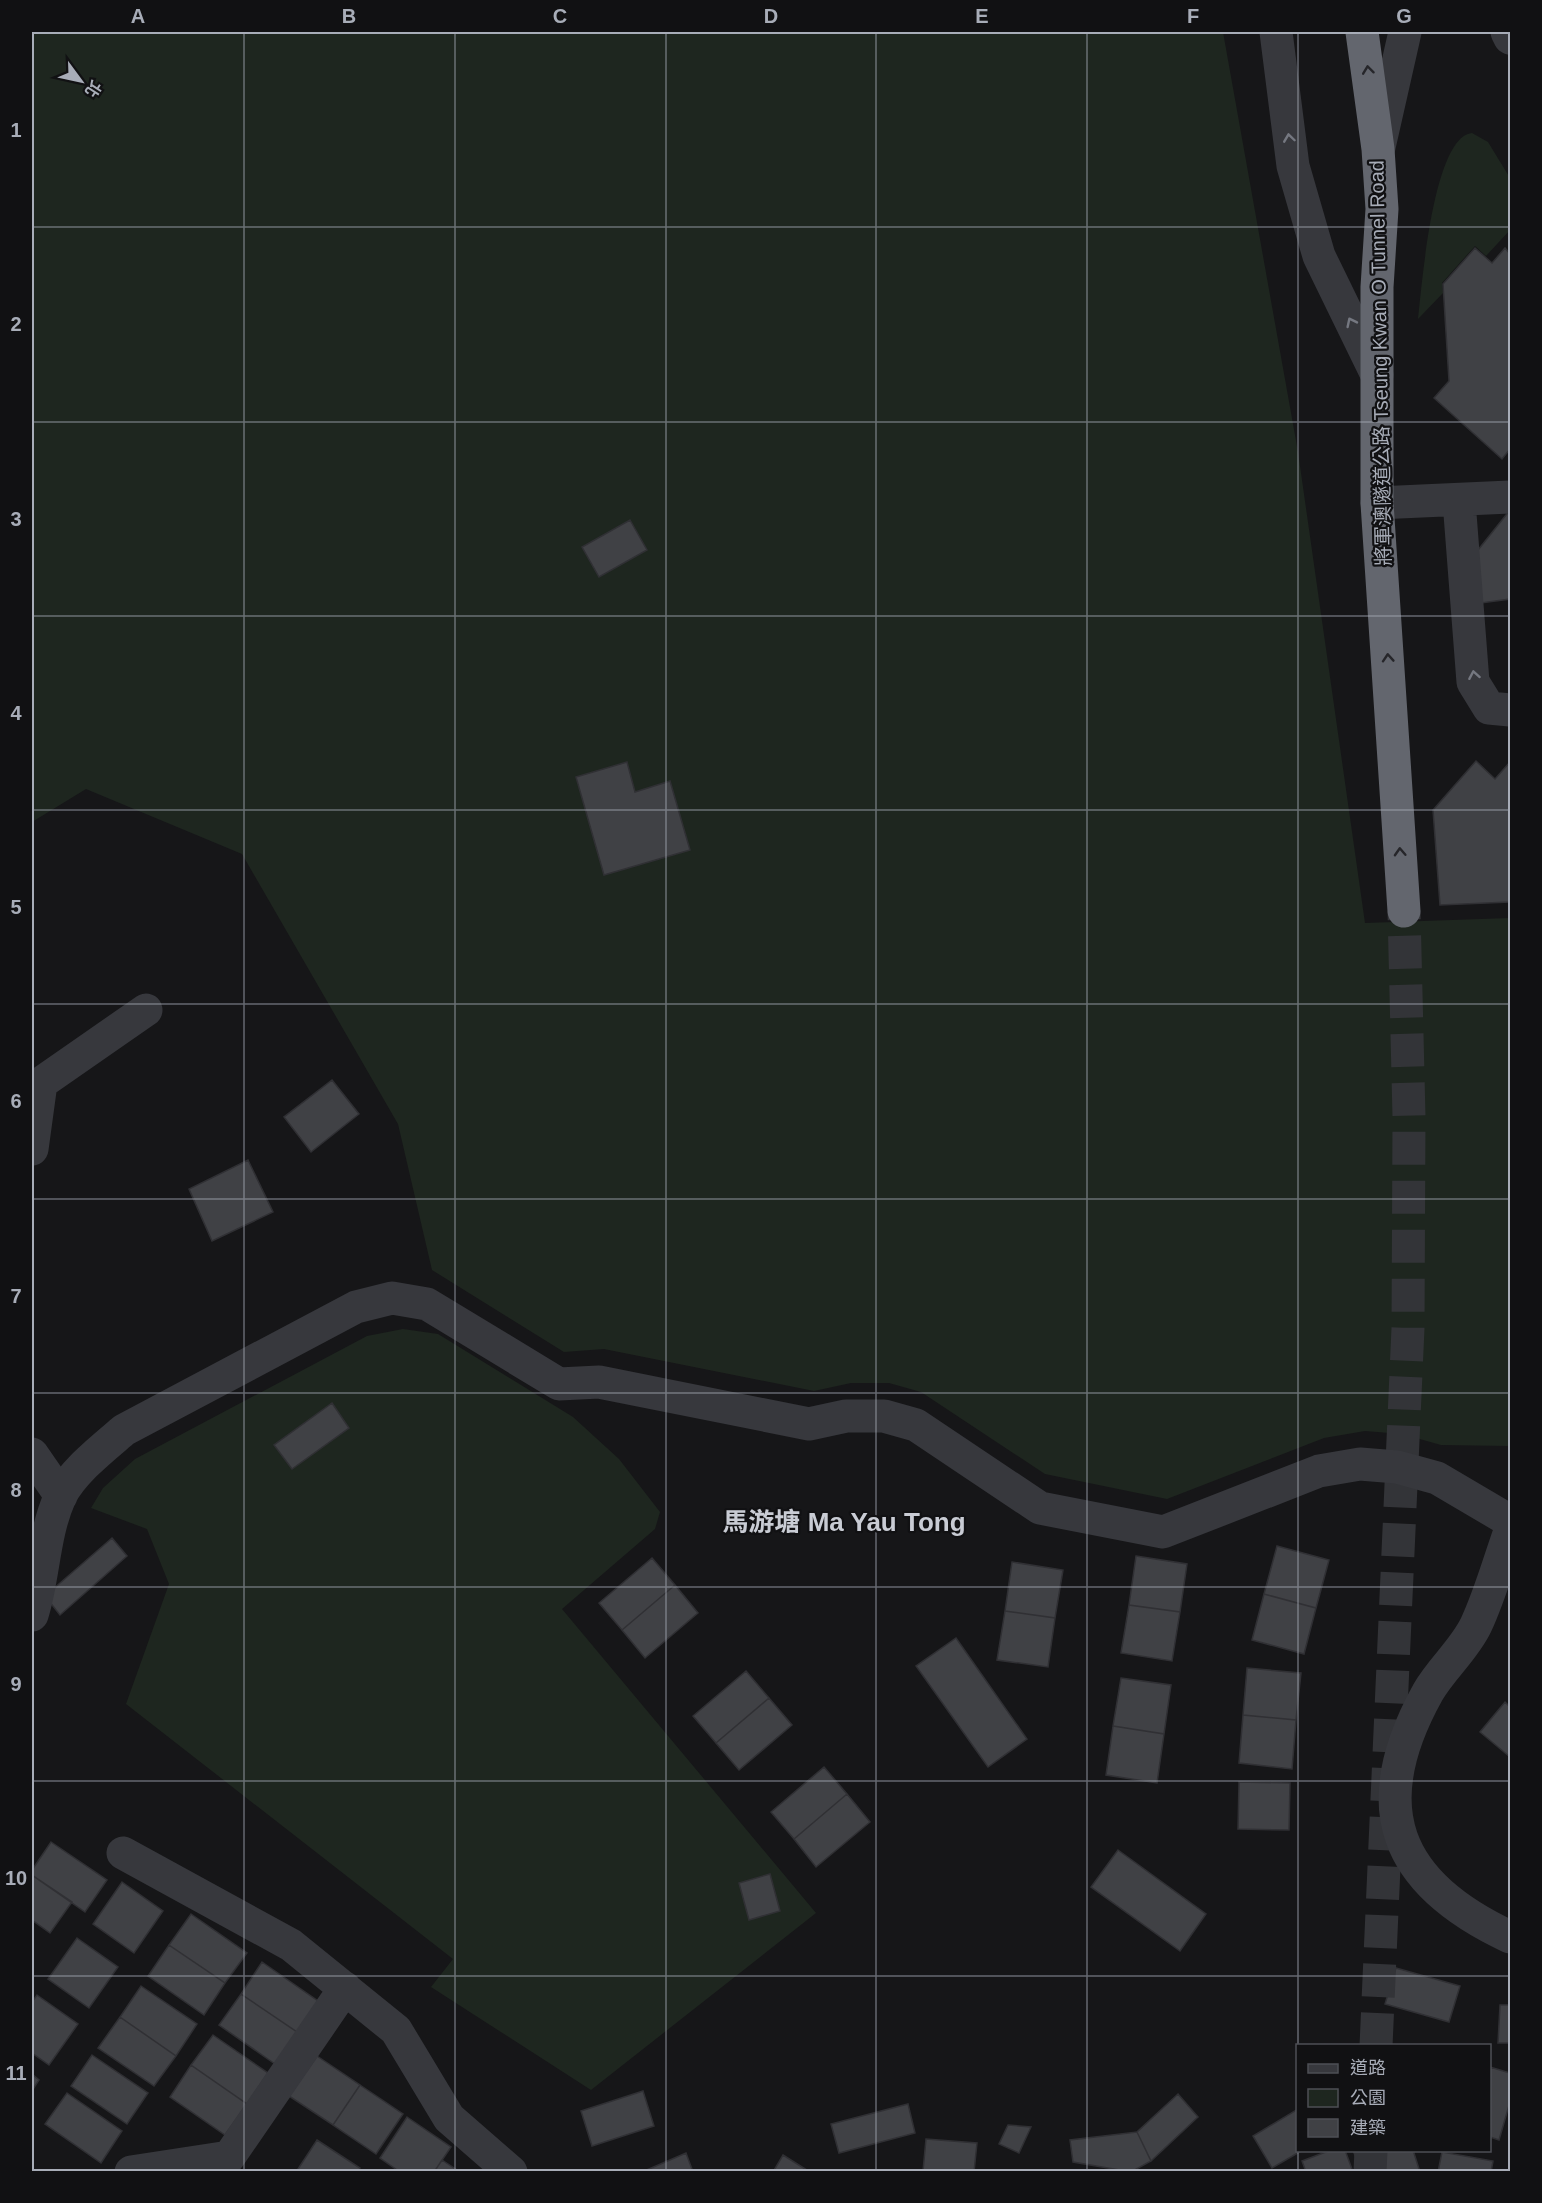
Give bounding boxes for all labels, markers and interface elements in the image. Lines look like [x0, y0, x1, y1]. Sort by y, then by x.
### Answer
text: A [131, 5, 145, 27]
text: B [342, 5, 356, 27]
text: C [553, 5, 567, 27]
text: D [764, 5, 778, 27]
text: E [975, 5, 989, 27]
text: F [1187, 5, 1199, 27]
text: G [1396, 5, 1412, 27]
north arrow [51, 51, 111, 111]
one-way arrow [1362, 66, 1375, 75]
text: 北 [82, 78, 105, 100]
text: 1 [10, 119, 22, 141]
one-way arrow [1284, 134, 1296, 143]
street label: 將軍澳隧道公路 Tseung Kwan O Tunnel Road [1365, 160, 1395, 566]
text: 2 [10, 313, 22, 335]
one-way arrow [1347, 318, 1359, 329]
text: 3 [10, 508, 22, 530]
one-way arrow [1382, 653, 1395, 662]
one-way arrow [1468, 670, 1481, 680]
text: 4 [10, 702, 22, 724]
one-way arrow [1394, 848, 1407, 857]
text: 5 [10, 896, 22, 918]
text: 6 [10, 1090, 22, 1112]
text: 7 [10, 1285, 22, 1307]
text: 8 [10, 1479, 22, 1501]
district label: 馬游塘 Ma Yau Tong [722, 1507, 966, 1537]
text: 9 [10, 1673, 22, 1695]
text: 10 [5, 1867, 27, 1889]
legend [1296, 2044, 1491, 2152]
text: 道路 [1350, 2058, 1386, 2078]
text: 11 [5, 2062, 27, 2084]
text: 公園 [1350, 2088, 1386, 2108]
text: 建築 [1350, 2118, 1386, 2138]

